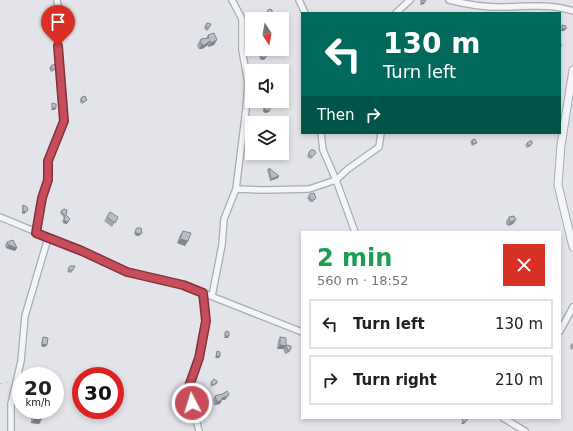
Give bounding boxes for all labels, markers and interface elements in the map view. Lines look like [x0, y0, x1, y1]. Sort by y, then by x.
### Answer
pin [41, 5, 75, 46]
icon: arrive [47, 11, 69, 33]
north arrow [245, 12, 289, 56]
map controls [245, 12, 289, 160]
text: 130 m [383, 27, 480, 60]
icon: left [317, 28, 369, 80]
text: Turn left [383, 61, 456, 82]
button: sound [245, 64, 289, 108]
icon: right [362, 104, 384, 126]
text: Then [317, 106, 354, 124]
button: layers [245, 116, 289, 160]
text: 2 min [317, 244, 392, 272]
button: close [503, 244, 545, 286]
text: 560 m · 18:52 [317, 273, 408, 288]
icon: left [319, 313, 341, 335]
text: Turn left [353, 315, 425, 333]
text: 130 m [495, 315, 543, 333]
speed limit sign: 30 [72, 367, 124, 419]
icon: right [319, 369, 341, 391]
text: Turn right [353, 371, 437, 389]
text: 210 m [495, 371, 543, 389]
text: 20 [24, 376, 52, 400]
position arrow [171, 382, 213, 424]
text: km/h [25, 397, 51, 408]

